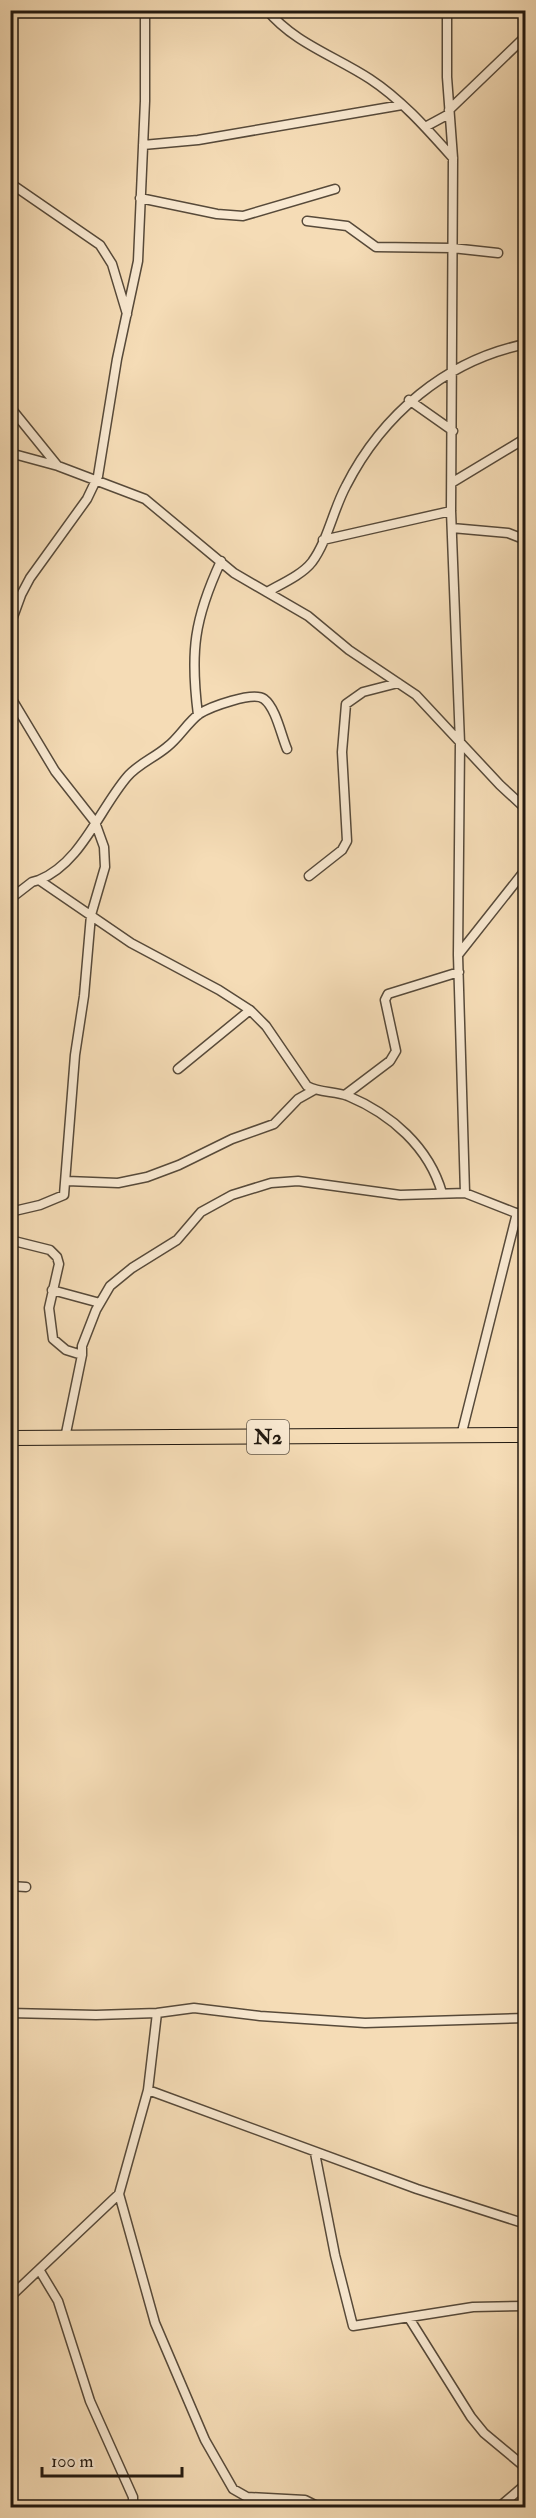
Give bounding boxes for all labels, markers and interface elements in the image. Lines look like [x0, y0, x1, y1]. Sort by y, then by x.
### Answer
road number: N2 [247, 1420, 289, 1454]
scale bar [42, 2440, 182, 2478]
text: 100 m [51, 2450, 94, 2473]

